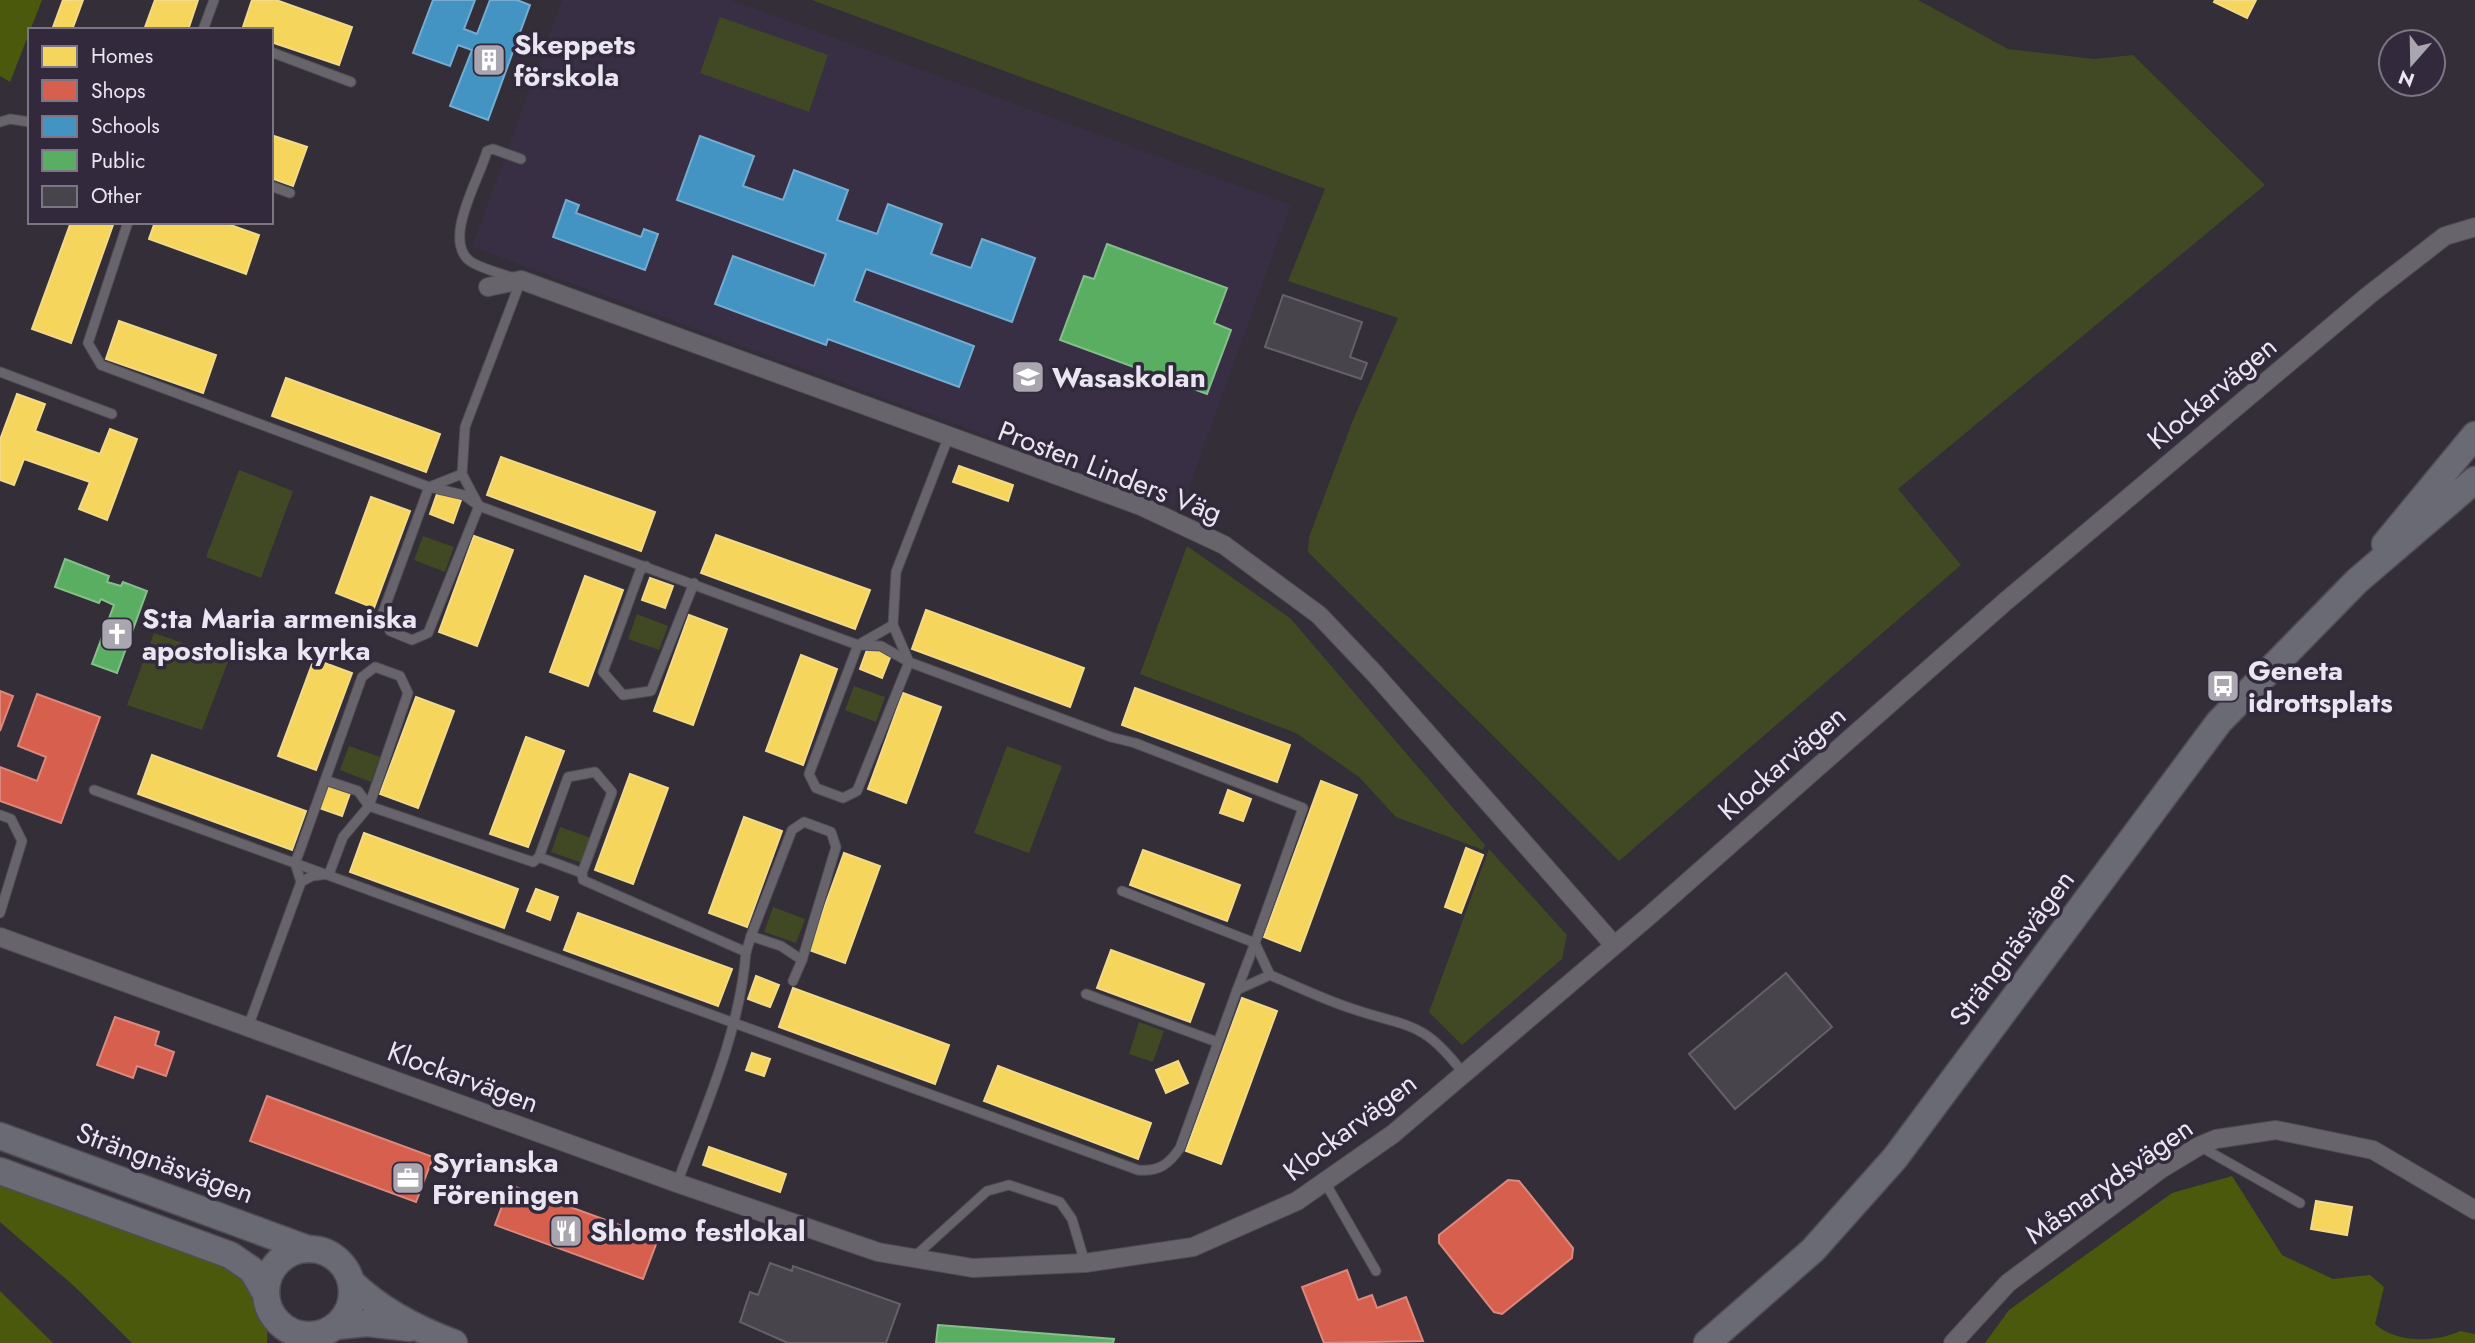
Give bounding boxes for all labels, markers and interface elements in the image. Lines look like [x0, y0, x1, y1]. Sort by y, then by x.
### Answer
place label: Skeppets förskola [514, 24, 636, 97]
legend [28, 28, 273, 224]
north arrow [2377, 28, 2447, 98]
text: Homes [91, 41, 153, 71]
building icon: Skeppets förskola [470, 41, 508, 79]
text: N [2395, 63, 2418, 94]
text: Shops [91, 76, 145, 106]
text: Schools [91, 111, 160, 141]
text: Public [91, 146, 145, 176]
text: Other [91, 181, 142, 211]
street label: Klockarvägen [2138, 326, 2286, 460]
place label: Wasaskolan [1052, 357, 1206, 398]
school or university icon: Wasaskolan [1009, 358, 1047, 396]
street label: Prosten Linders Väg [992, 410, 1228, 534]
place label: S:ta Maria armeniska apostoliska kyrka [142, 598, 417, 671]
church icon: S:ta Maria armeniska apostoliska kyrka [98, 615, 136, 653]
place label: Geneta idrottsplats [2248, 650, 2393, 723]
bus stop icon: Geneta idrottsplats [2204, 667, 2242, 705]
street label: Klockarvägen [1709, 696, 1855, 830]
street label: Strängnäsvägen [1940, 861, 2084, 1035]
street label: Klockarvägen [382, 1031, 544, 1123]
street label: Klockarvägen [1275, 1063, 1425, 1191]
street label: Måsnarydsvägen [2017, 1108, 2201, 1254]
street label: Strängnäsvägen [70, 1112, 260, 1214]
place label: Syrianska Föreningen [432, 1142, 579, 1215]
office icon: Syrianska Föreningen [389, 1159, 427, 1197]
place label: Shlomo festlokal [590, 1211, 806, 1252]
restaurant icon: Shlomo festlokal [547, 1212, 585, 1250]

